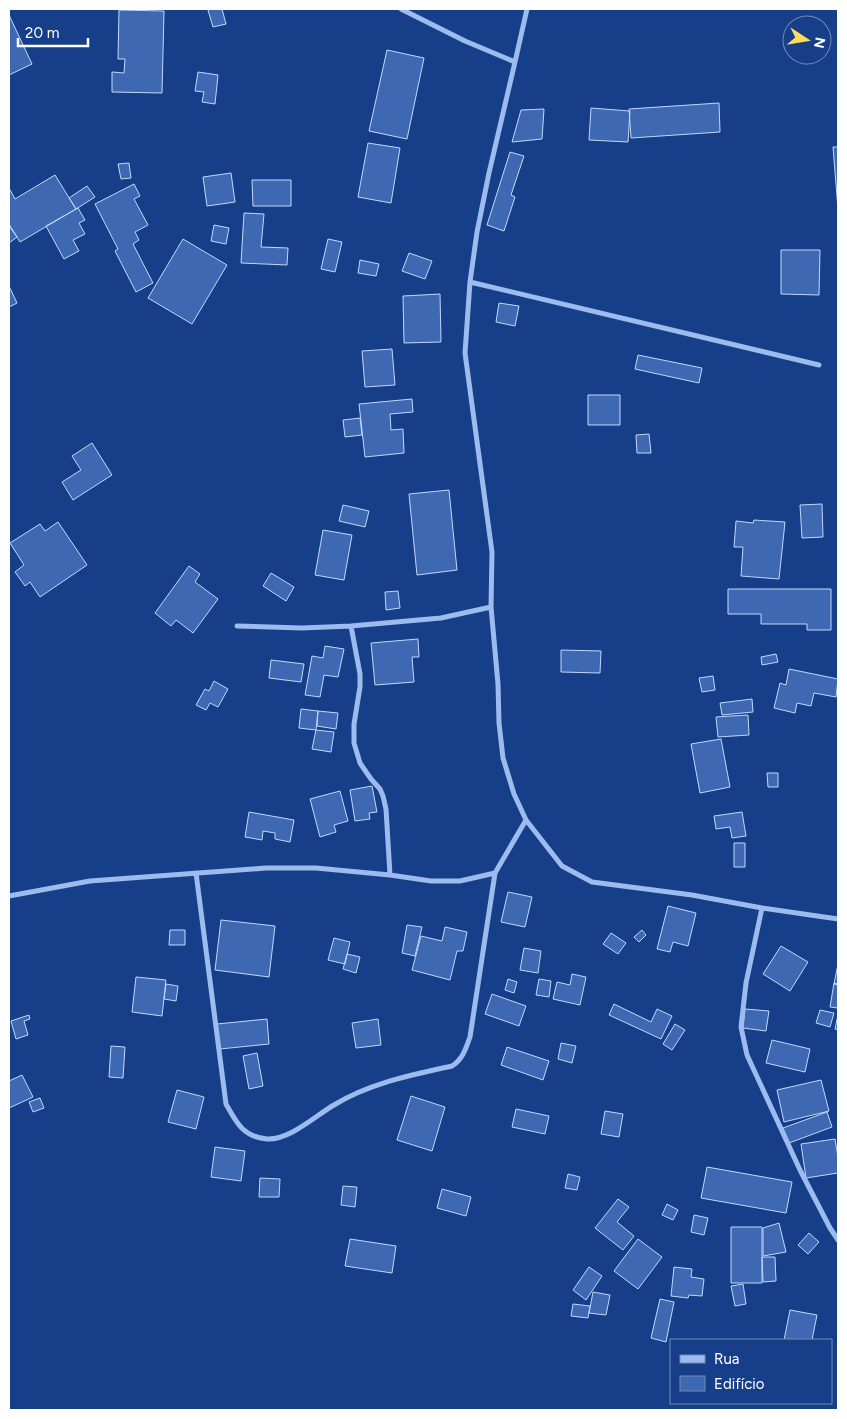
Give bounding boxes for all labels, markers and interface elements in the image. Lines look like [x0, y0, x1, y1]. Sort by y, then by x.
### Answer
scale bar [18, 15, 88, 47]
north arrow [782, 15, 832, 65]
text: 20 m [25, 24, 59, 42]
text: N [810, 36, 829, 50]
legend [670, 1339, 832, 1404]
text: Rua [714, 1350, 739, 1368]
text: Edifício [714, 1375, 765, 1393]

